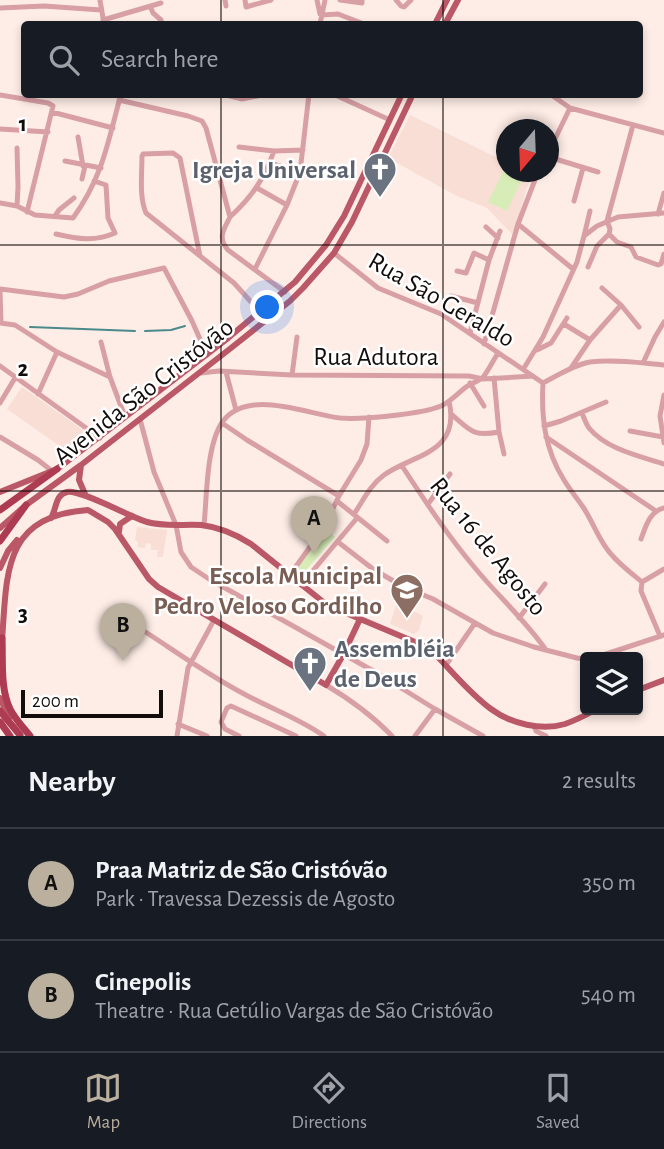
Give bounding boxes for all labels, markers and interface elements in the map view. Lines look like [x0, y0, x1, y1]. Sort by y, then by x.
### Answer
search box [21, 21, 643, 98]
icon: search [45, 41, 83, 79]
text: Search here [101, 46, 219, 72]
text: 1 [19, 113, 27, 136]
north arrow [496, 119, 559, 182]
church icon: Igreja Universal [361, 150, 399, 199]
place label: Igreja Universal [192, 157, 356, 183]
street label: Rua São Geraldo [364, 248, 519, 352]
your location [250, 290, 284, 324]
street label: Avenida São Cristóvão [49, 314, 238, 470]
street label: Rua Adutora [313, 344, 439, 370]
text: 2 [18, 358, 29, 381]
street label: Rua 16 de Agosto [425, 473, 552, 621]
pin: A [291, 496, 337, 554]
place label: Escola Municipal Pedro Veloso Gordilho [153, 563, 382, 619]
school or university icon: Escola Municipal Pedro Veloso Gordilho [388, 571, 426, 620]
text: 3 [18, 603, 28, 626]
pin: B [100, 603, 146, 661]
place label: Assembléia de Deus [334, 636, 455, 692]
church icon: Assembléia de Deus [291, 644, 329, 693]
map controls [580, 652, 643, 715]
button: layers [580, 652, 643, 715]
scale bar [21, 687, 163, 719]
text: 200 m [32, 692, 79, 711]
text: Nearby [28, 767, 116, 797]
text: 2 results [562, 770, 636, 793]
text: Praa Matriz de São Cristóvão [95, 857, 388, 883]
text: A [44, 872, 58, 895]
text: 350 m [583, 872, 636, 895]
text: Park · Travessa Dezessis de Agosto [95, 888, 395, 911]
text: Cinepolis [95, 969, 191, 995]
text: B [44, 984, 58, 1007]
text: 540 m [581, 984, 636, 1007]
text: Theatre · Rua Getúlio Vargas de São Cristóvão [95, 1000, 493, 1023]
tab: Map [84, 1069, 122, 1134]
tab: Directions [291, 1069, 367, 1134]
tab: Saved [536, 1069, 580, 1134]

